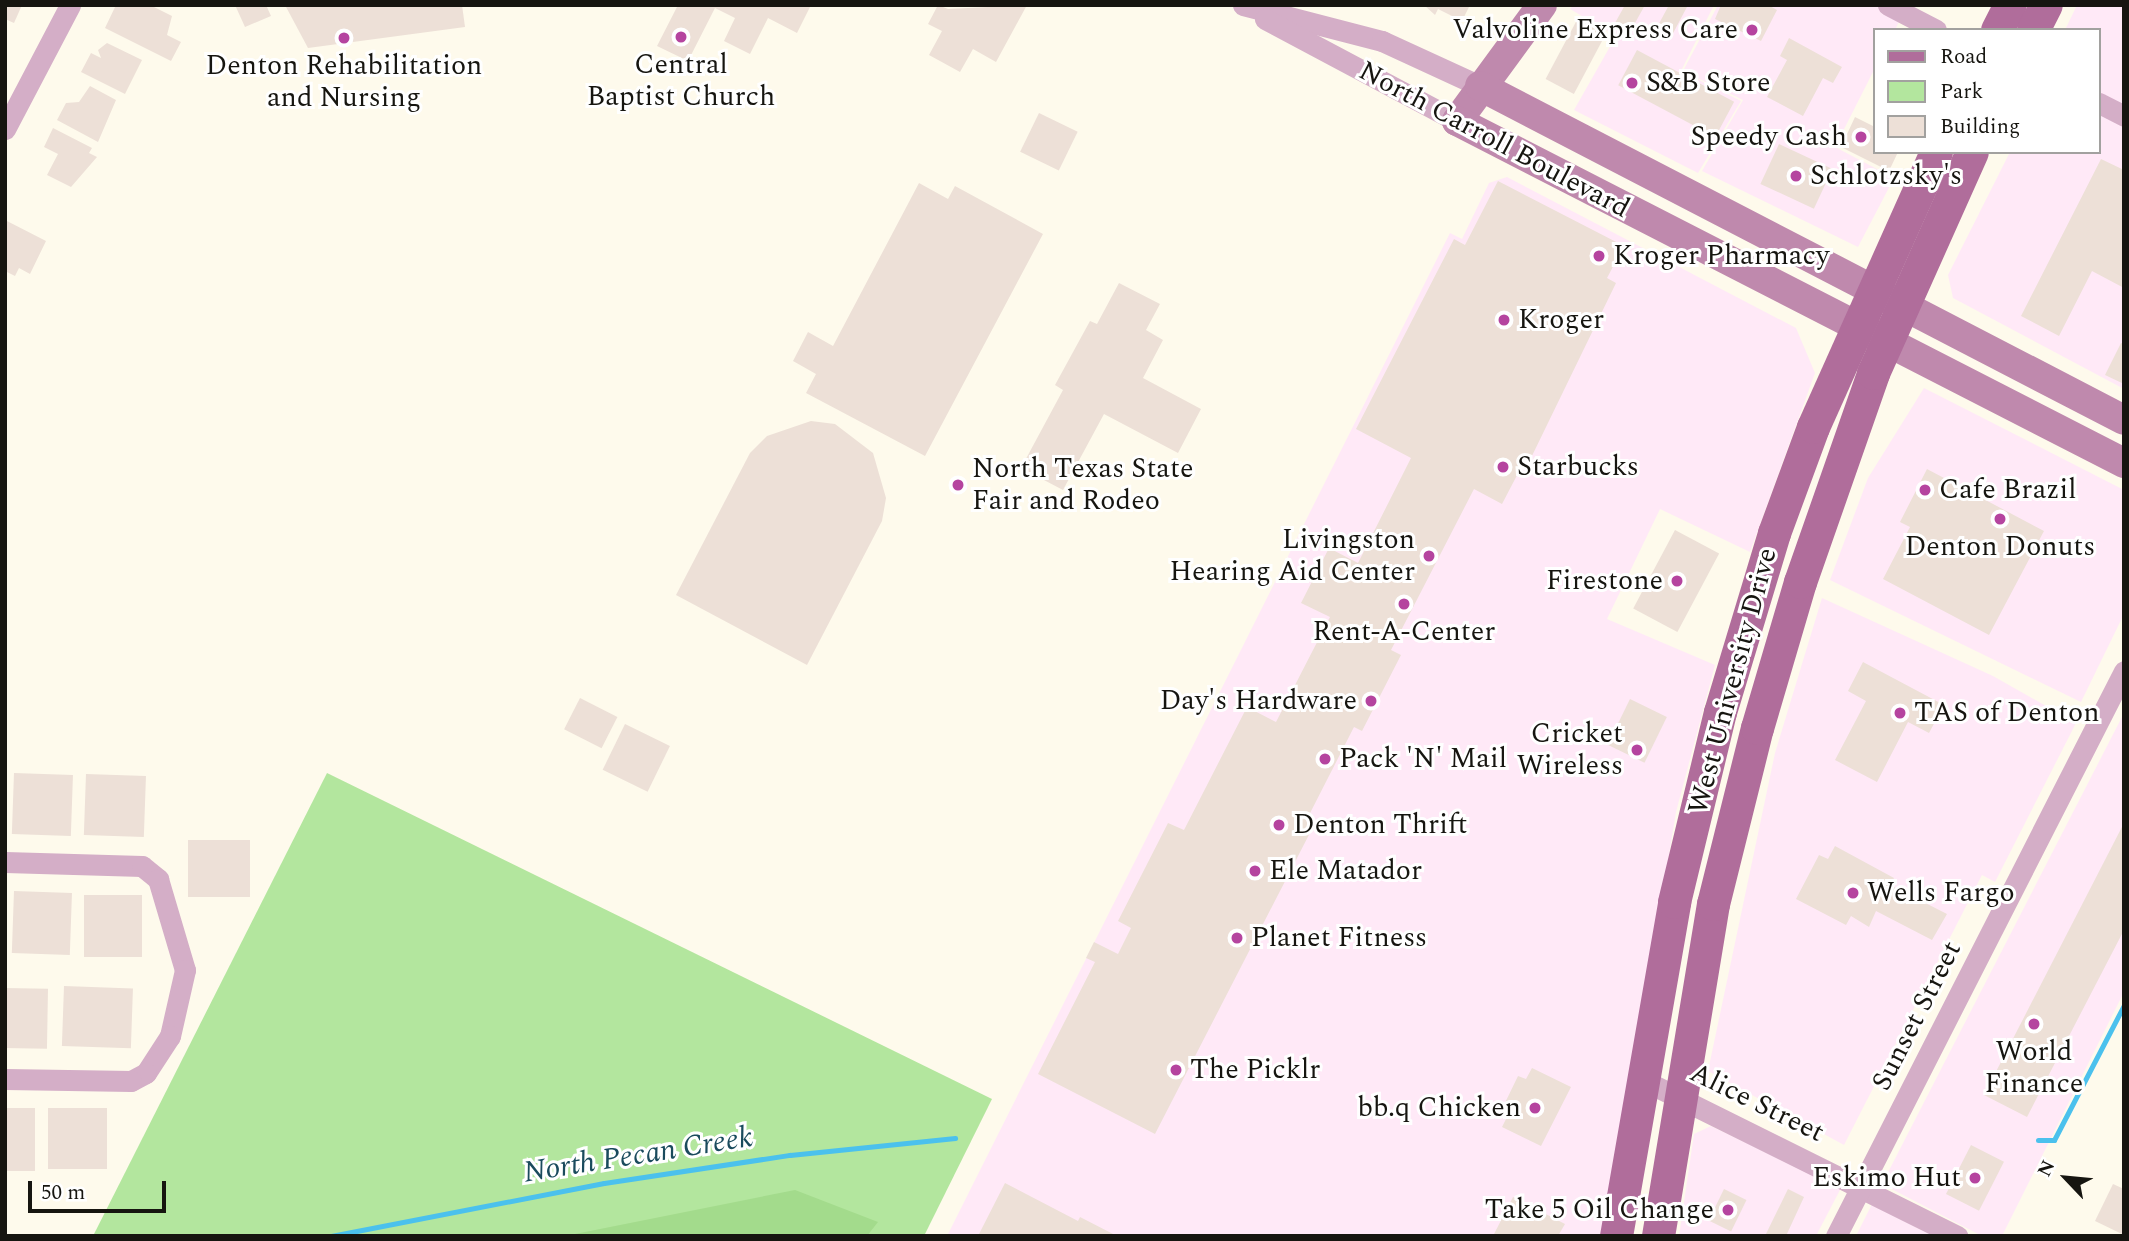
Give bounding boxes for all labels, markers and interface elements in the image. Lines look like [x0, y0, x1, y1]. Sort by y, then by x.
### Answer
place label: Valvoline Express Care [1452, 13, 1738, 47]
marker: Valvoline Express Care [1744, 22, 1760, 38]
legend [1874, 28, 2101, 154]
marker: Central Baptist Church [673, 29, 689, 45]
marker: Denton Rehabilitation and Nursing [336, 30, 352, 46]
text: Road [1940, 41, 1987, 73]
place label: Central Baptist Church [587, 48, 775, 114]
place label: Denton Rehabilitation and Nursing [206, 49, 482, 115]
street label: North Carroll Boulevard [1353, 54, 1635, 226]
place label: S&B Store [1646, 66, 1771, 100]
marker: S&B Store [1624, 75, 1640, 91]
text: Park [1940, 76, 1983, 108]
text: Building [1940, 111, 2020, 143]
place label: Speedy Cash [1691, 120, 1847, 154]
marker: Speedy Cash [1853, 129, 1869, 145]
place label: Schlotzsky's [1810, 159, 1962, 193]
marker: Schlotzsky's [1788, 168, 1804, 184]
place label: Kroger Pharmacy [1613, 239, 1829, 273]
marker: Kroger Pharmacy [1591, 248, 1607, 264]
place label: Kroger [1518, 303, 1604, 337]
marker: Kroger [1496, 312, 1512, 328]
place label: Starbucks [1517, 450, 1639, 484]
place label: North Texas State Fair and Rodeo [972, 452, 1193, 518]
marker: Starbucks [1495, 459, 1511, 475]
place label: Cafe Brazil [1939, 473, 2077, 507]
marker: North Texas State Fair and Rodeo [950, 477, 966, 493]
marker: Cafe Brazil [1917, 482, 1933, 498]
marker: Denton Donuts [1992, 511, 2008, 527]
place label: Livingston Hearing Aid Center [1169, 523, 1415, 589]
place label: Denton Donuts [1905, 530, 2095, 564]
street label: West University Drive [1681, 544, 1785, 818]
marker: Livingston Hearing Aid Center [1421, 548, 1437, 564]
place label: Firestone [1546, 564, 1663, 598]
marker: Firestone [1669, 573, 1685, 589]
marker: Rent-A-Center [1396, 596, 1412, 612]
place label: Rent-A-Center [1313, 615, 1495, 649]
place label: Day's Hardware [1160, 684, 1357, 718]
marker: Day's Hardware [1363, 693, 1379, 709]
place label: TAS of Denton [1914, 696, 2099, 730]
marker: TAS of Denton [1892, 705, 1908, 721]
place label: Cricket Wireless [1517, 717, 1623, 783]
place label: Pack 'N' Mail [1339, 742, 1507, 776]
marker: Cricket Wireless [1629, 742, 1645, 758]
marker: Pack 'N' Mail [1317, 751, 1333, 767]
place label: Denton Thrift [1293, 808, 1467, 842]
marker: Denton Thrift [1271, 817, 1287, 833]
place label: Ele Matador [1269, 854, 1422, 888]
marker: Ele Matador [1247, 863, 1263, 879]
place label: Wells Fargo [1867, 876, 2015, 910]
marker: Wells Fargo [1845, 885, 1861, 901]
place label: Planet Fitness [1251, 921, 1427, 955]
marker: Planet Fitness [1229, 930, 1245, 946]
street label: Sunset Street [1865, 936, 1969, 1096]
marker: World Finance [2026, 1016, 2042, 1032]
place label: World Finance [1985, 1035, 2083, 1101]
place label: The Picklr [1190, 1053, 1320, 1087]
street label: Alice Street [1684, 1056, 1830, 1150]
marker: The Picklr [1168, 1062, 1184, 1078]
place label: bb.q Chicken [1357, 1091, 1521, 1125]
marker: bb.q Chicken [1527, 1100, 1543, 1116]
water label: North Pecan Creek [521, 1119, 755, 1191]
north arrow [2031, 1143, 2101, 1213]
text: N [2030, 1155, 2063, 1182]
place label: Eskimo Hut [1812, 1161, 1961, 1195]
scale bar [32, 1168, 170, 1212]
marker: Eskimo Hut [1967, 1170, 1983, 1186]
text: 50 m [41, 1177, 85, 1209]
place label: Take 5 Oil Change [1485, 1193, 1714, 1227]
marker: Take 5 Oil Change [1720, 1202, 1736, 1218]

